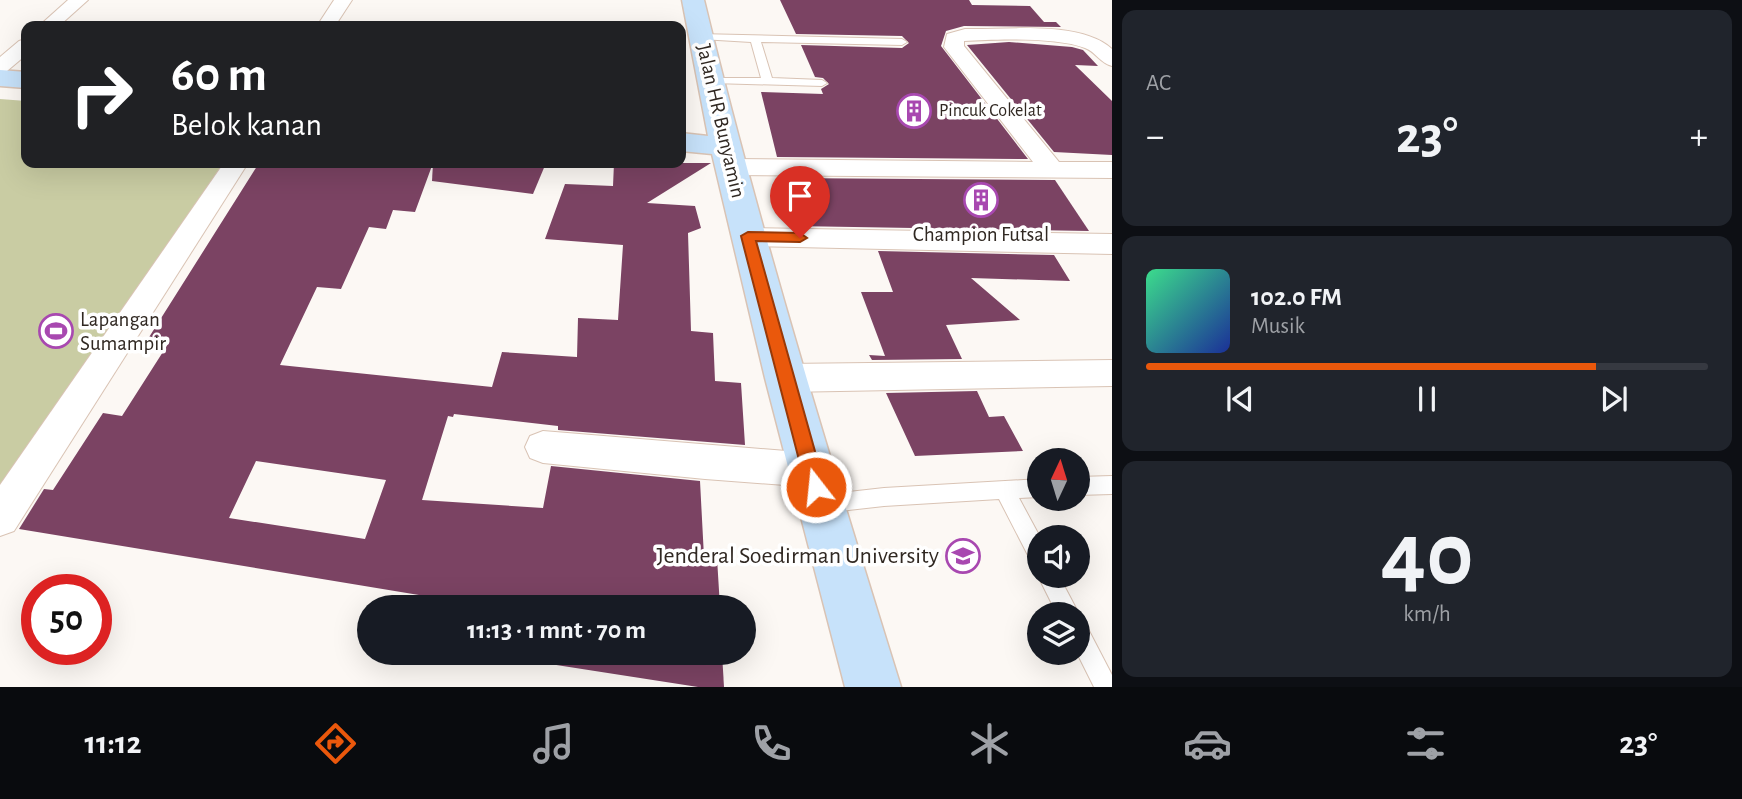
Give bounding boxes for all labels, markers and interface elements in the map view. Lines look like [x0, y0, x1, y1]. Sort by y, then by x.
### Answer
street label: Jalan HR Bunyamin [693, 42, 749, 200]
icon: right [56, 49, 147, 140]
text: 60 m [171, 51, 267, 100]
text: AC [1146, 72, 1171, 95]
building icon: Pincuk Cokelat [895, 92, 933, 130]
place label: Pincuk Cokelat [939, 102, 1042, 120]
text: Belok kanan [171, 109, 322, 141]
text: 23° [1396, 110, 1458, 162]
text: − [1146, 118, 1164, 156]
text: + [1690, 118, 1708, 156]
pin [770, 166, 830, 238]
icon: arrive [781, 177, 819, 215]
building icon: Champion Futsal [962, 181, 1000, 219]
place label: Champion Futsal [913, 224, 1049, 245]
text: 102.0 FM [1251, 284, 1342, 310]
place label: Lapangan Sumampir [80, 309, 166, 354]
sports icon: Lapangan Sumampir [37, 312, 75, 350]
text: Musik [1251, 315, 1305, 338]
icon: previous [1221, 380, 1259, 418]
icon: pause [1408, 380, 1446, 418]
icon: next [1595, 380, 1633, 418]
north arrow [1027, 448, 1090, 511]
map controls [1027, 448, 1090, 665]
position arrow [779, 450, 853, 524]
text: 40 [1380, 510, 1474, 601]
button: sound [1027, 525, 1090, 588]
school or university icon: Jenderal Soedirman University [944, 537, 982, 575]
place label: Jenderal Soedirman University [657, 544, 939, 568]
speed limit sign: 50 [21, 574, 112, 665]
button: layers [1027, 602, 1090, 665]
text: km/h [1403, 603, 1451, 626]
text: 11:13 · 1 mnt · 70 m [467, 617, 646, 643]
icon: directions [311, 719, 360, 768]
icon: music [529, 719, 578, 768]
icon: phone [747, 719, 796, 768]
icon: climate [965, 719, 1014, 768]
icon: car [1183, 719, 1232, 768]
icon: filters [1401, 719, 1450, 768]
text: 11:12 [85, 727, 142, 759]
text: 23° [1619, 727, 1657, 759]

